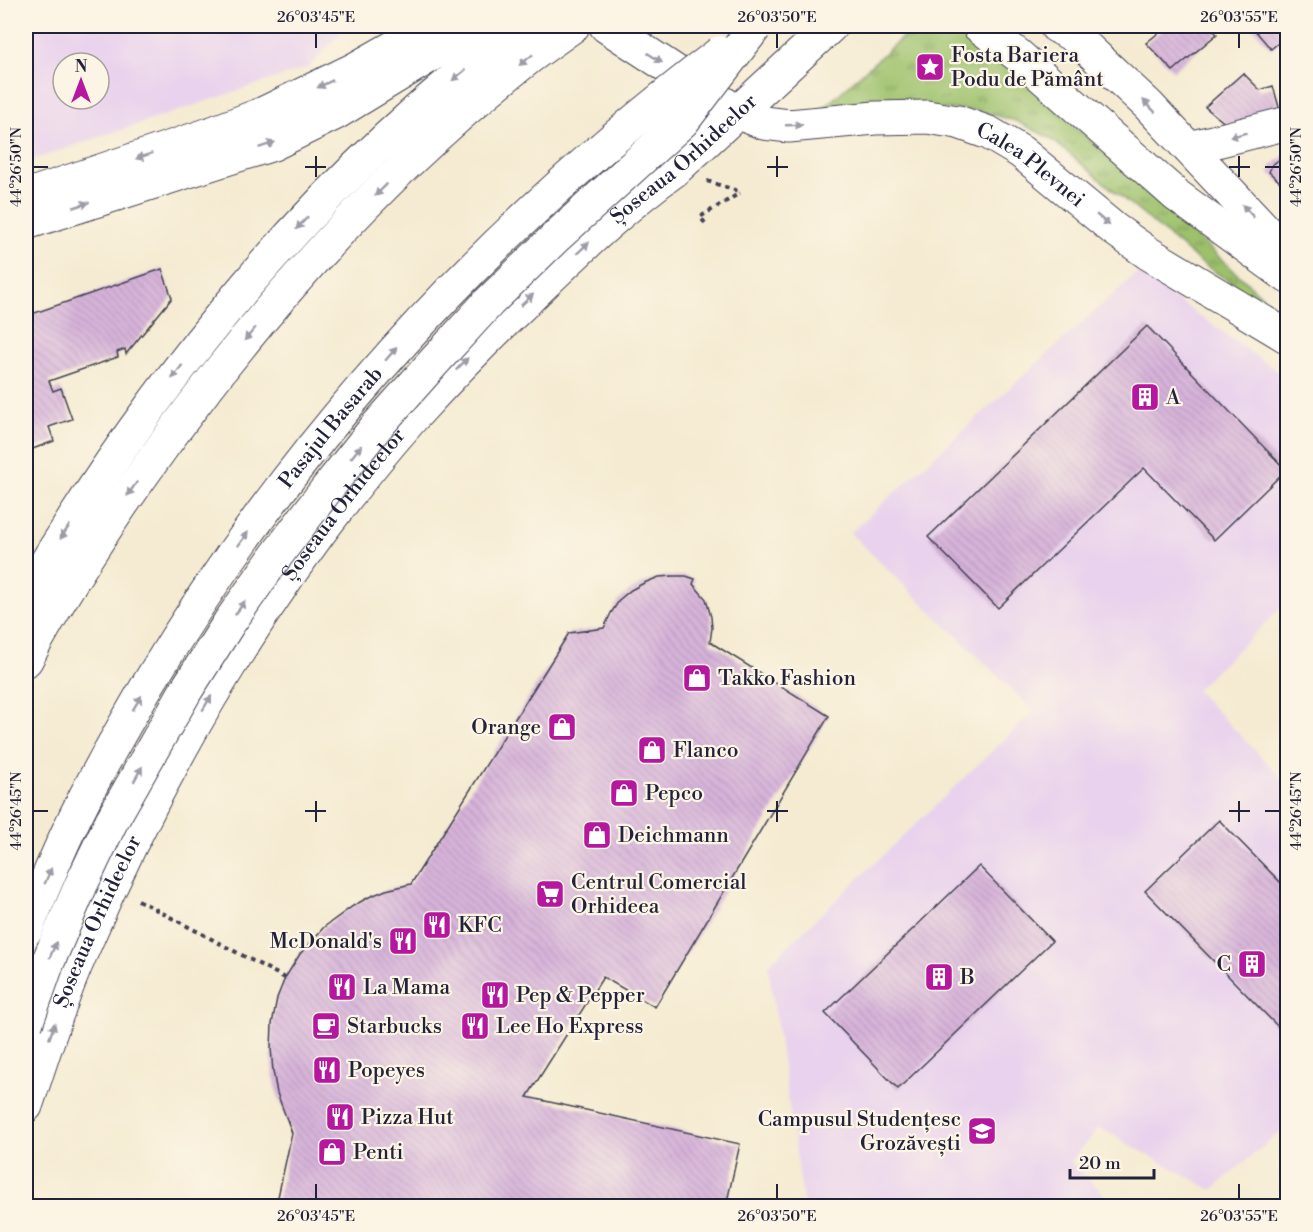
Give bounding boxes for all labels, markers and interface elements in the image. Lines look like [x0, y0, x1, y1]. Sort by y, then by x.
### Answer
text: 26°03'45"E [277, 8, 355, 27]
text: 26°03'50"E [737, 8, 817, 27]
text: 26°03'55"E [1200, 8, 1278, 27]
place label: Fosta Bariera Podu de Pământ [951, 43, 1104, 93]
north arrow [51, 51, 111, 111]
place icon: Fosta Bariera Podu de Pământ [914, 51, 946, 83]
one-way arrow [647, 52, 664, 63]
one-way arrow [519, 54, 534, 66]
text: N [75, 57, 88, 77]
one-way arrow [451, 68, 467, 81]
one-way arrow [317, 80, 334, 89]
street label: Șoseaua Orhideelor [605, 89, 763, 230]
one-way arrow [1142, 98, 1156, 113]
street label: Calea Plevnei [973, 118, 1090, 213]
one-way arrow [784, 120, 803, 130]
text: 44°26'50"N [7, 127, 26, 207]
text: 44°26'50"N [1287, 127, 1306, 207]
one-way arrow [1229, 131, 1248, 141]
one-way arrow [258, 140, 276, 150]
one-way arrow [135, 152, 153, 162]
one-way arrow [374, 182, 388, 196]
one-way arrow [72, 200, 90, 209]
one-way arrow [1241, 204, 1255, 219]
one-way arrow [1095, 213, 1110, 226]
one-way arrow [296, 215, 309, 230]
one-way arrow [575, 241, 589, 255]
one-way arrow [519, 294, 533, 308]
one-way arrow [244, 326, 257, 341]
one-way arrow [384, 347, 397, 362]
one-way arrow [455, 357, 469, 371]
street label: Pasajul Basarab [273, 362, 389, 494]
one-way arrow [171, 364, 183, 380]
building icon: A [1129, 381, 1161, 413]
place label: A [1165, 385, 1181, 411]
street label: Șoseaua Orhideelor [277, 423, 411, 586]
one-way arrow [350, 444, 363, 460]
one-way arrow [126, 481, 138, 497]
one-way arrow [59, 523, 71, 539]
one-way arrow [237, 532, 249, 548]
one-way arrow [234, 600, 245, 616]
shop icon: Takko Fashion [681, 662, 713, 694]
place label: Takko Fashion [718, 666, 857, 692]
one-way arrow [132, 695, 143, 711]
one-way arrow [202, 695, 213, 711]
shop icon: Orange [546, 711, 578, 743]
place label: Orange [471, 715, 541, 741]
shop icon: Flanco [636, 734, 668, 766]
place label: Flanco [673, 738, 739, 764]
one-way arrow [132, 766, 143, 782]
text: 44°26'45"N [7, 772, 26, 850]
text: 44°26'45"N [1287, 772, 1306, 850]
shop icon: Pepco [608, 777, 640, 809]
place label: Pepco [645, 781, 703, 807]
shop icon: Deichmann [581, 819, 613, 851]
place label: Deichmann [618, 823, 729, 849]
street label: Șoseaua Orhideelor [48, 831, 147, 1012]
one-way arrow [44, 867, 53, 885]
place label: Centrul Comercial Orhideea [571, 870, 747, 920]
supermarket icon: Centrul Comercial Orhideea [534, 878, 566, 910]
restaurant icon: KFC [421, 909, 453, 941]
place label: KFC [458, 913, 502, 939]
restaurant icon: McDonald's [387, 925, 419, 957]
place label: McDonald's [270, 929, 382, 955]
one-way arrow [48, 940, 58, 958]
building icon: C [1236, 948, 1268, 980]
place label: C [1217, 952, 1231, 978]
building icon: B [923, 961, 955, 993]
place label: B [959, 965, 975, 991]
restaurant icon: La Mama [326, 971, 358, 1003]
place label: La Mama [363, 975, 450, 1001]
restaurant icon: Pep & Pepper [479, 979, 511, 1011]
place label: Pep & Pepper [516, 983, 645, 1009]
cafe icon: Starbucks [310, 1010, 342, 1042]
restaurant icon: Lee Ho Express [459, 1010, 491, 1042]
place label: Starbucks [347, 1014, 442, 1040]
place label: Lee Ho Express [496, 1014, 644, 1040]
one-way arrow [47, 1022, 57, 1040]
restaurant icon: Popeyes [311, 1054, 343, 1086]
place label: Popeyes [348, 1058, 425, 1084]
restaurant icon: Pizza Hut [324, 1101, 356, 1133]
place label: Pizza Hut [361, 1105, 454, 1131]
place label: Campusul Studențesc Grozăvești [758, 1107, 961, 1157]
school or university icon: Campusul Studențesc Grozăvești [966, 1115, 998, 1147]
shop icon: Penti [316, 1136, 348, 1168]
place label: Penti [353, 1140, 404, 1166]
scale bar [1070, 1142, 1154, 1180]
text: 20 m [1079, 1152, 1121, 1175]
text: 26°03'45"E [277, 1207, 355, 1226]
text: 26°03'50"E [737, 1207, 817, 1226]
text: 26°03'55"E [1200, 1207, 1278, 1226]

